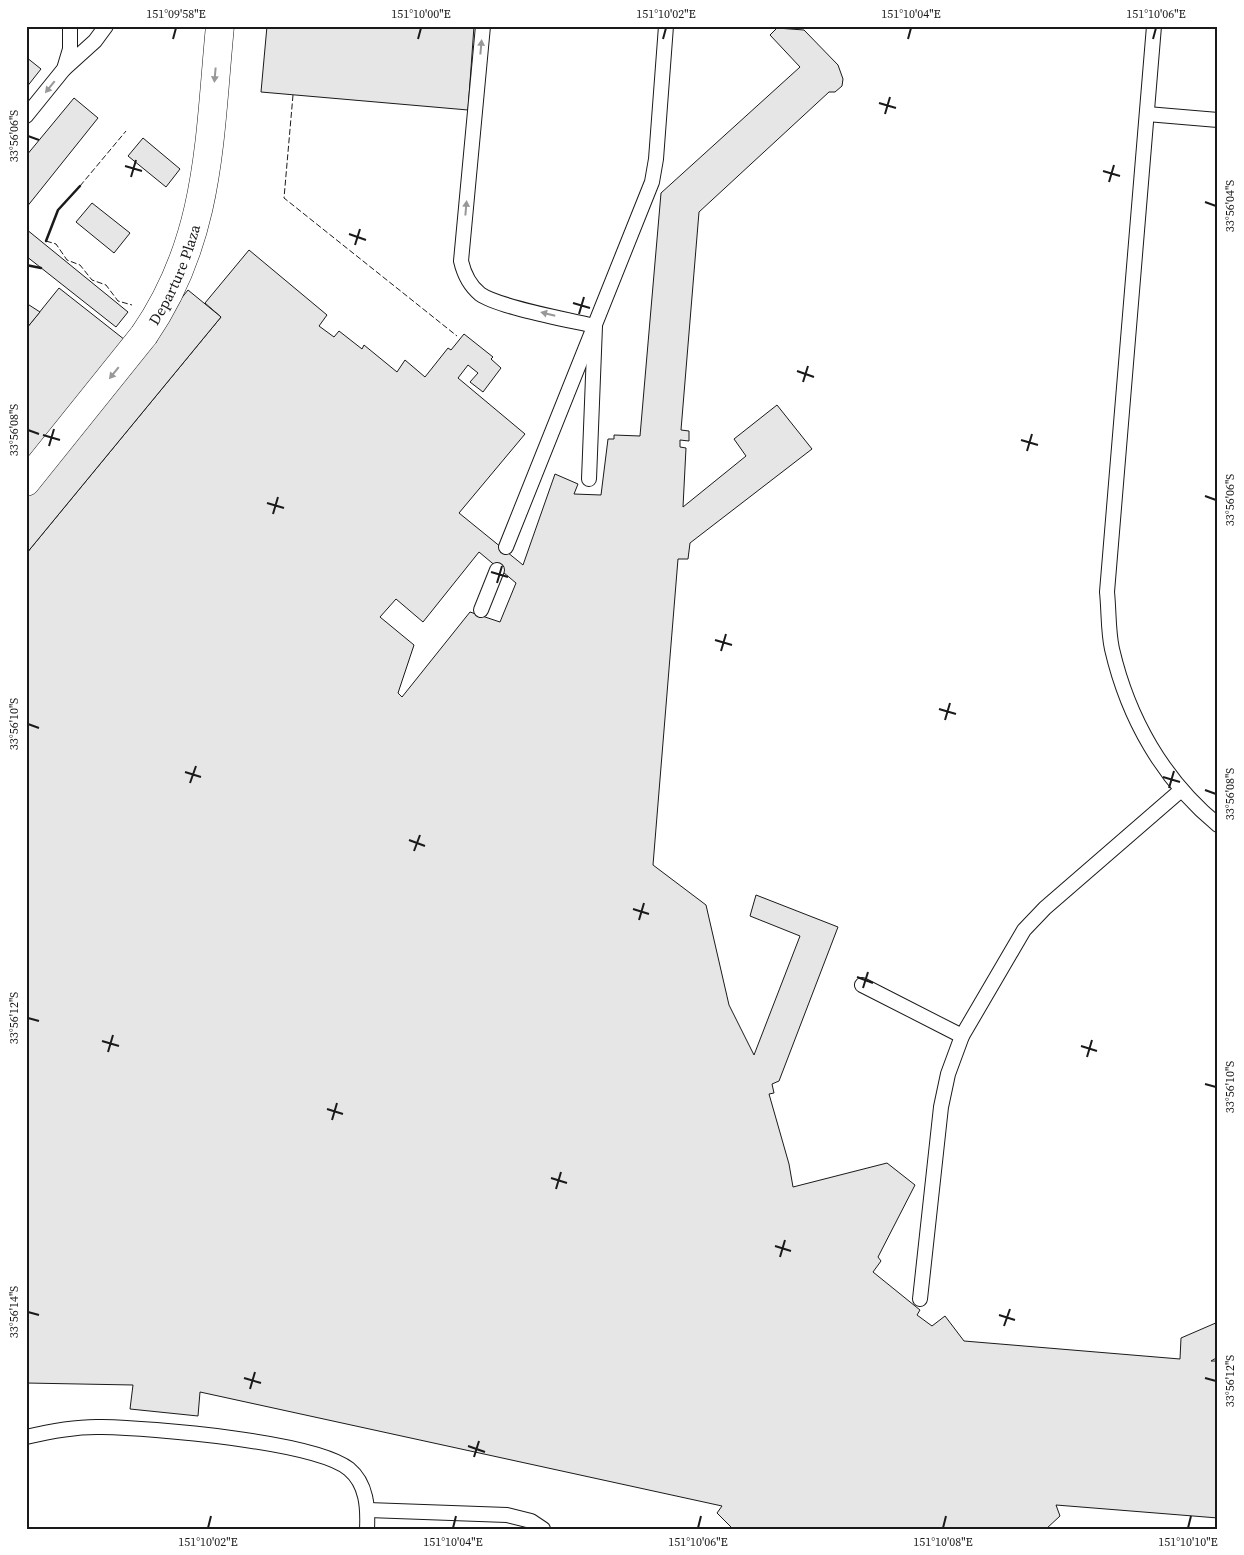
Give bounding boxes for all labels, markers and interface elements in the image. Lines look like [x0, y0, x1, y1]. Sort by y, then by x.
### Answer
text: 151°09'58"E [146, 6, 206, 22]
text: 151°10'00"E [391, 6, 451, 22]
text: 151°10'02"E [636, 6, 696, 22]
text: 151°10'04"E [881, 6, 941, 22]
text: 151°10'06"E [1126, 6, 1186, 22]
one-way arrow [477, 38, 485, 54]
one-way arrow [211, 67, 219, 83]
one-way arrow [45, 80, 56, 93]
text: 33°56'06"S [6, 110, 22, 162]
text: 33°56'04"S [1222, 180, 1238, 232]
one-way arrow [462, 200, 470, 216]
street label: Departure Plaza [143, 222, 205, 329]
one-way arrow [540, 310, 555, 318]
one-way arrow [108, 366, 119, 379]
text: 33°56'08"S [6, 404, 22, 456]
text: 33°56'06"S [1222, 474, 1238, 526]
text: 33°56'10"S [6, 698, 22, 750]
text: 33°56'08"S [1222, 768, 1238, 820]
text: 33°56'12"S [6, 992, 22, 1044]
text: 33°56'10"S [1222, 1061, 1238, 1113]
text: 33°56'14"S [6, 1286, 22, 1338]
text: 33°56'12"S [1222, 1355, 1238, 1407]
text: 151°10'02"E [178, 1534, 238, 1550]
text: 151°10'04"E [423, 1534, 483, 1550]
text: 151°10'06"E [668, 1534, 728, 1550]
text: 151°10'08"E [913, 1534, 973, 1550]
text: 151°10'10"E [1158, 1534, 1218, 1550]

